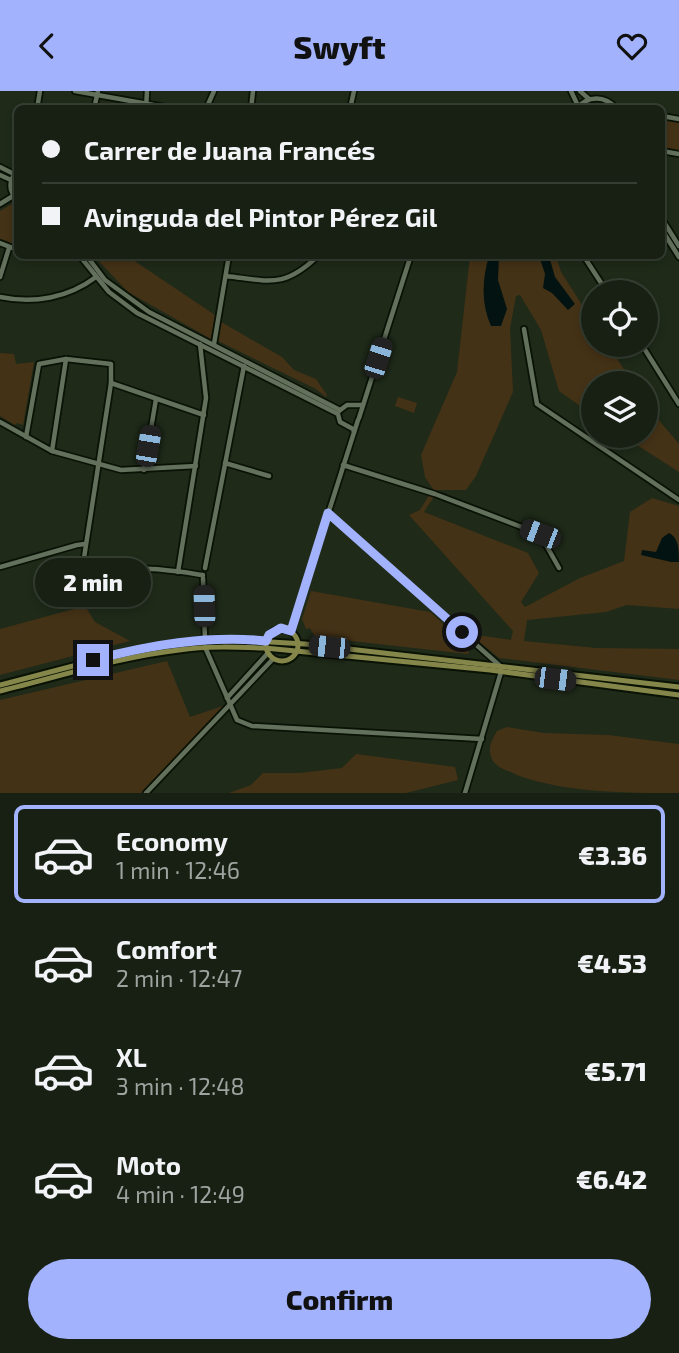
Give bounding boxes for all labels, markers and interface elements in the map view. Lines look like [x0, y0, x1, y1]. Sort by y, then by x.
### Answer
icon: back [28, 27, 66, 65]
text: Swyft [293, 27, 386, 65]
icon: heart [613, 27, 651, 65]
text: Carrer de Juana Francés [84, 134, 375, 165]
text: Avinguda del Pintor Pérez Gil [84, 201, 437, 232]
map controls [581, 280, 658, 448]
button: locate [581, 280, 658, 357]
car [362, 335, 395, 381]
button: layers [581, 371, 658, 448]
car [135, 423, 162, 469]
car [517, 517, 564, 551]
callout: 2 min [35, 559, 151, 607]
text: 2 min [63, 568, 123, 596]
car [193, 585, 216, 627]
route start [446, 616, 478, 648]
car [308, 634, 351, 660]
route end [77, 644, 109, 676]
car [533, 666, 578, 692]
icon: car [32, 823, 95, 886]
text: Economy [116, 825, 228, 856]
text: €3.36 [578, 839, 647, 870]
text: 1 min · 12:46 [116, 856, 240, 884]
icon: car [32, 931, 95, 994]
text: Comfort [116, 933, 217, 964]
text: €4.53 [577, 947, 647, 978]
text: 2 min · 12:47 [116, 964, 242, 992]
icon: car [32, 1039, 95, 1102]
text: XL [116, 1041, 147, 1072]
text: €5.71 [584, 1055, 647, 1086]
text: 3 min · 12:48 [116, 1072, 244, 1100]
icon: car [32, 1147, 95, 1210]
text: Moto [116, 1149, 181, 1180]
text: €6.42 [576, 1163, 647, 1194]
text: 4 min · 12:49 [116, 1180, 245, 1208]
button: Confirm [28, 1259, 651, 1339]

